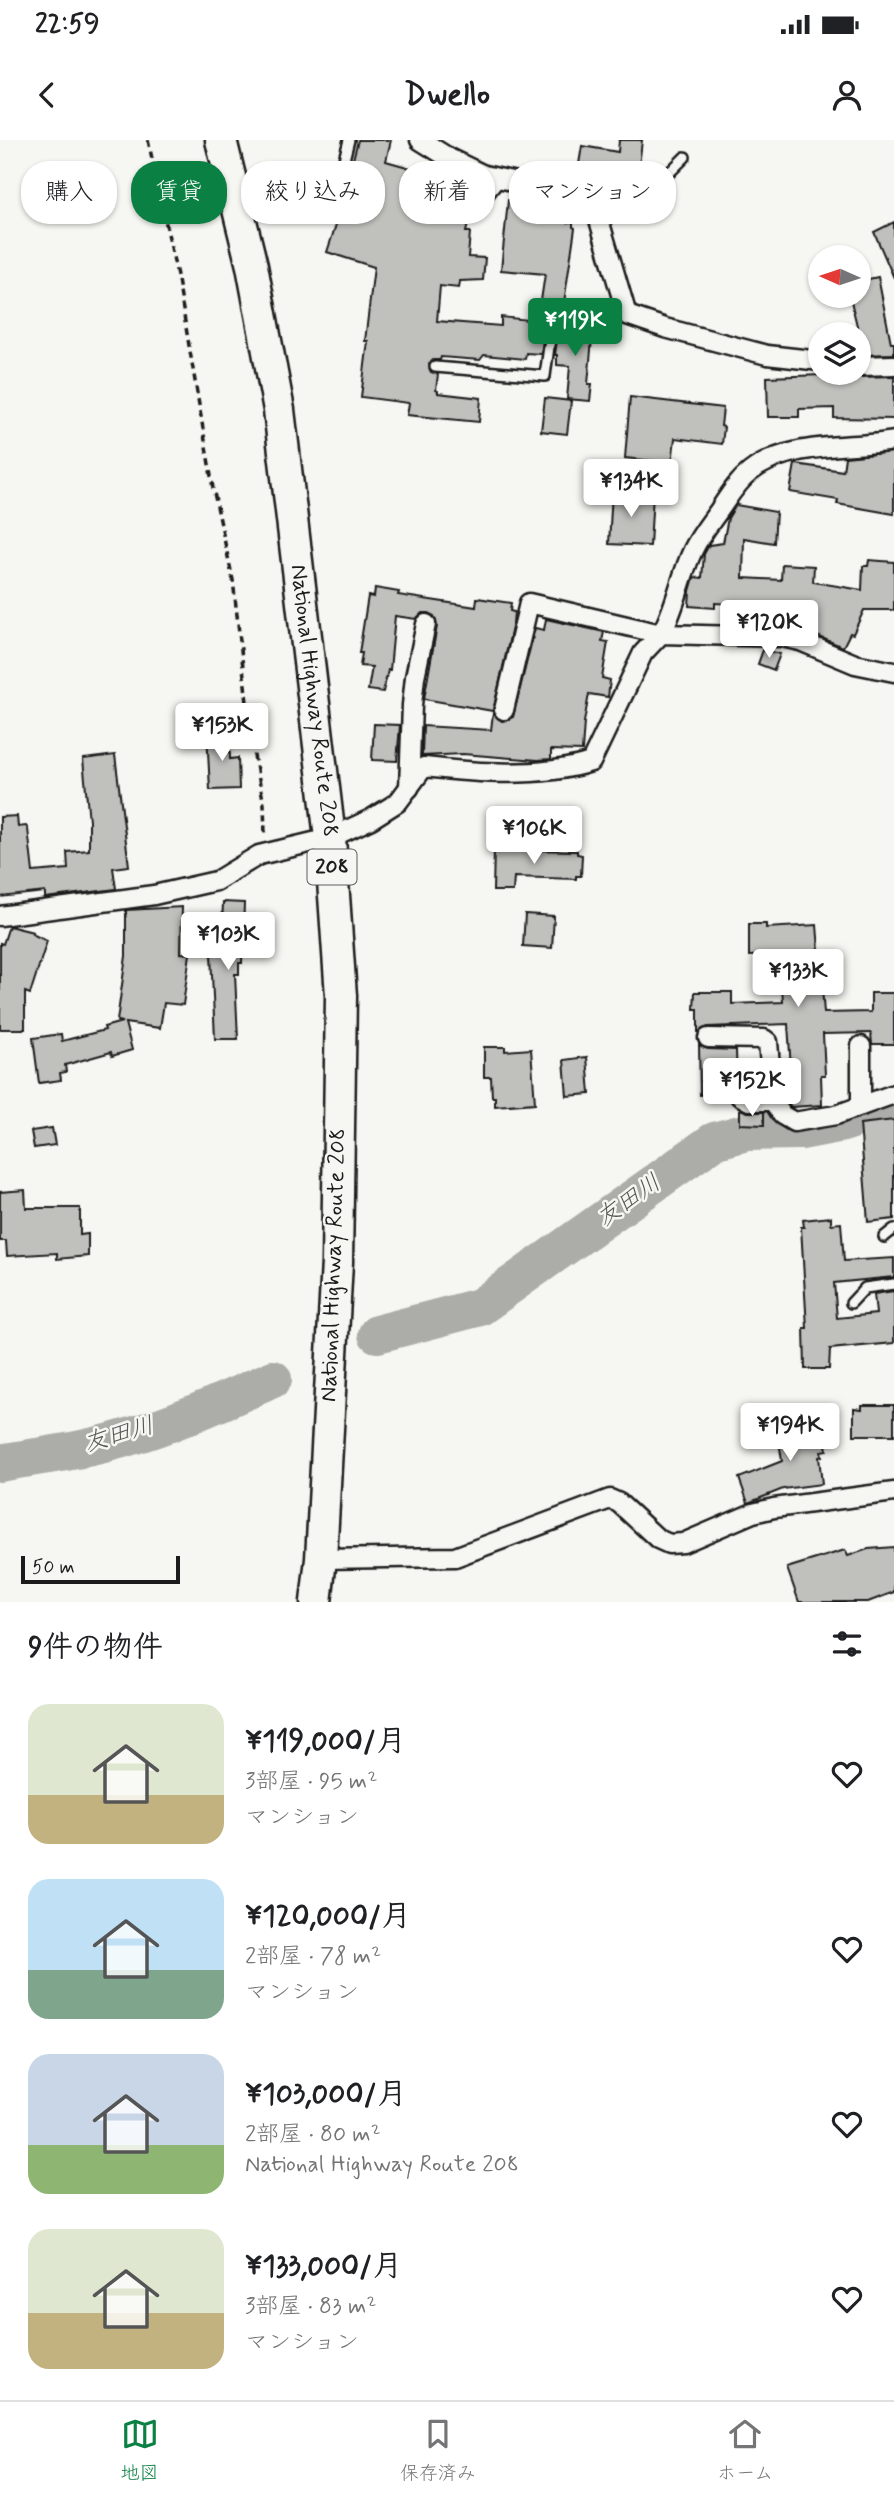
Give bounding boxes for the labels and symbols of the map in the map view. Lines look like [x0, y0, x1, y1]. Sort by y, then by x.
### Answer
north arrow [808, 245, 872, 308]
pin: ¥119K [526, 298, 624, 358]
pin: ¥134K [582, 460, 680, 519]
street label: National Highway Route 208 [283, 563, 345, 839]
pin: ¥120K [720, 601, 818, 660]
pin: ¥153K [173, 704, 271, 763]
pin: ¥106K [485, 806, 583, 866]
road number: 208 [308, 850, 356, 884]
pin: ¥103K [179, 912, 277, 972]
pin: ¥133K [749, 950, 847, 1009]
pin: ¥152K [703, 1058, 801, 1118]
street label: National Highway Route 208 [314, 1128, 354, 1402]
water label: 友田川 [591, 1168, 667, 1234]
pin: ¥194K [741, 1404, 839, 1463]
water label: 友田川 [80, 1410, 158, 1460]
scale bar [21, 1553, 180, 1585]

